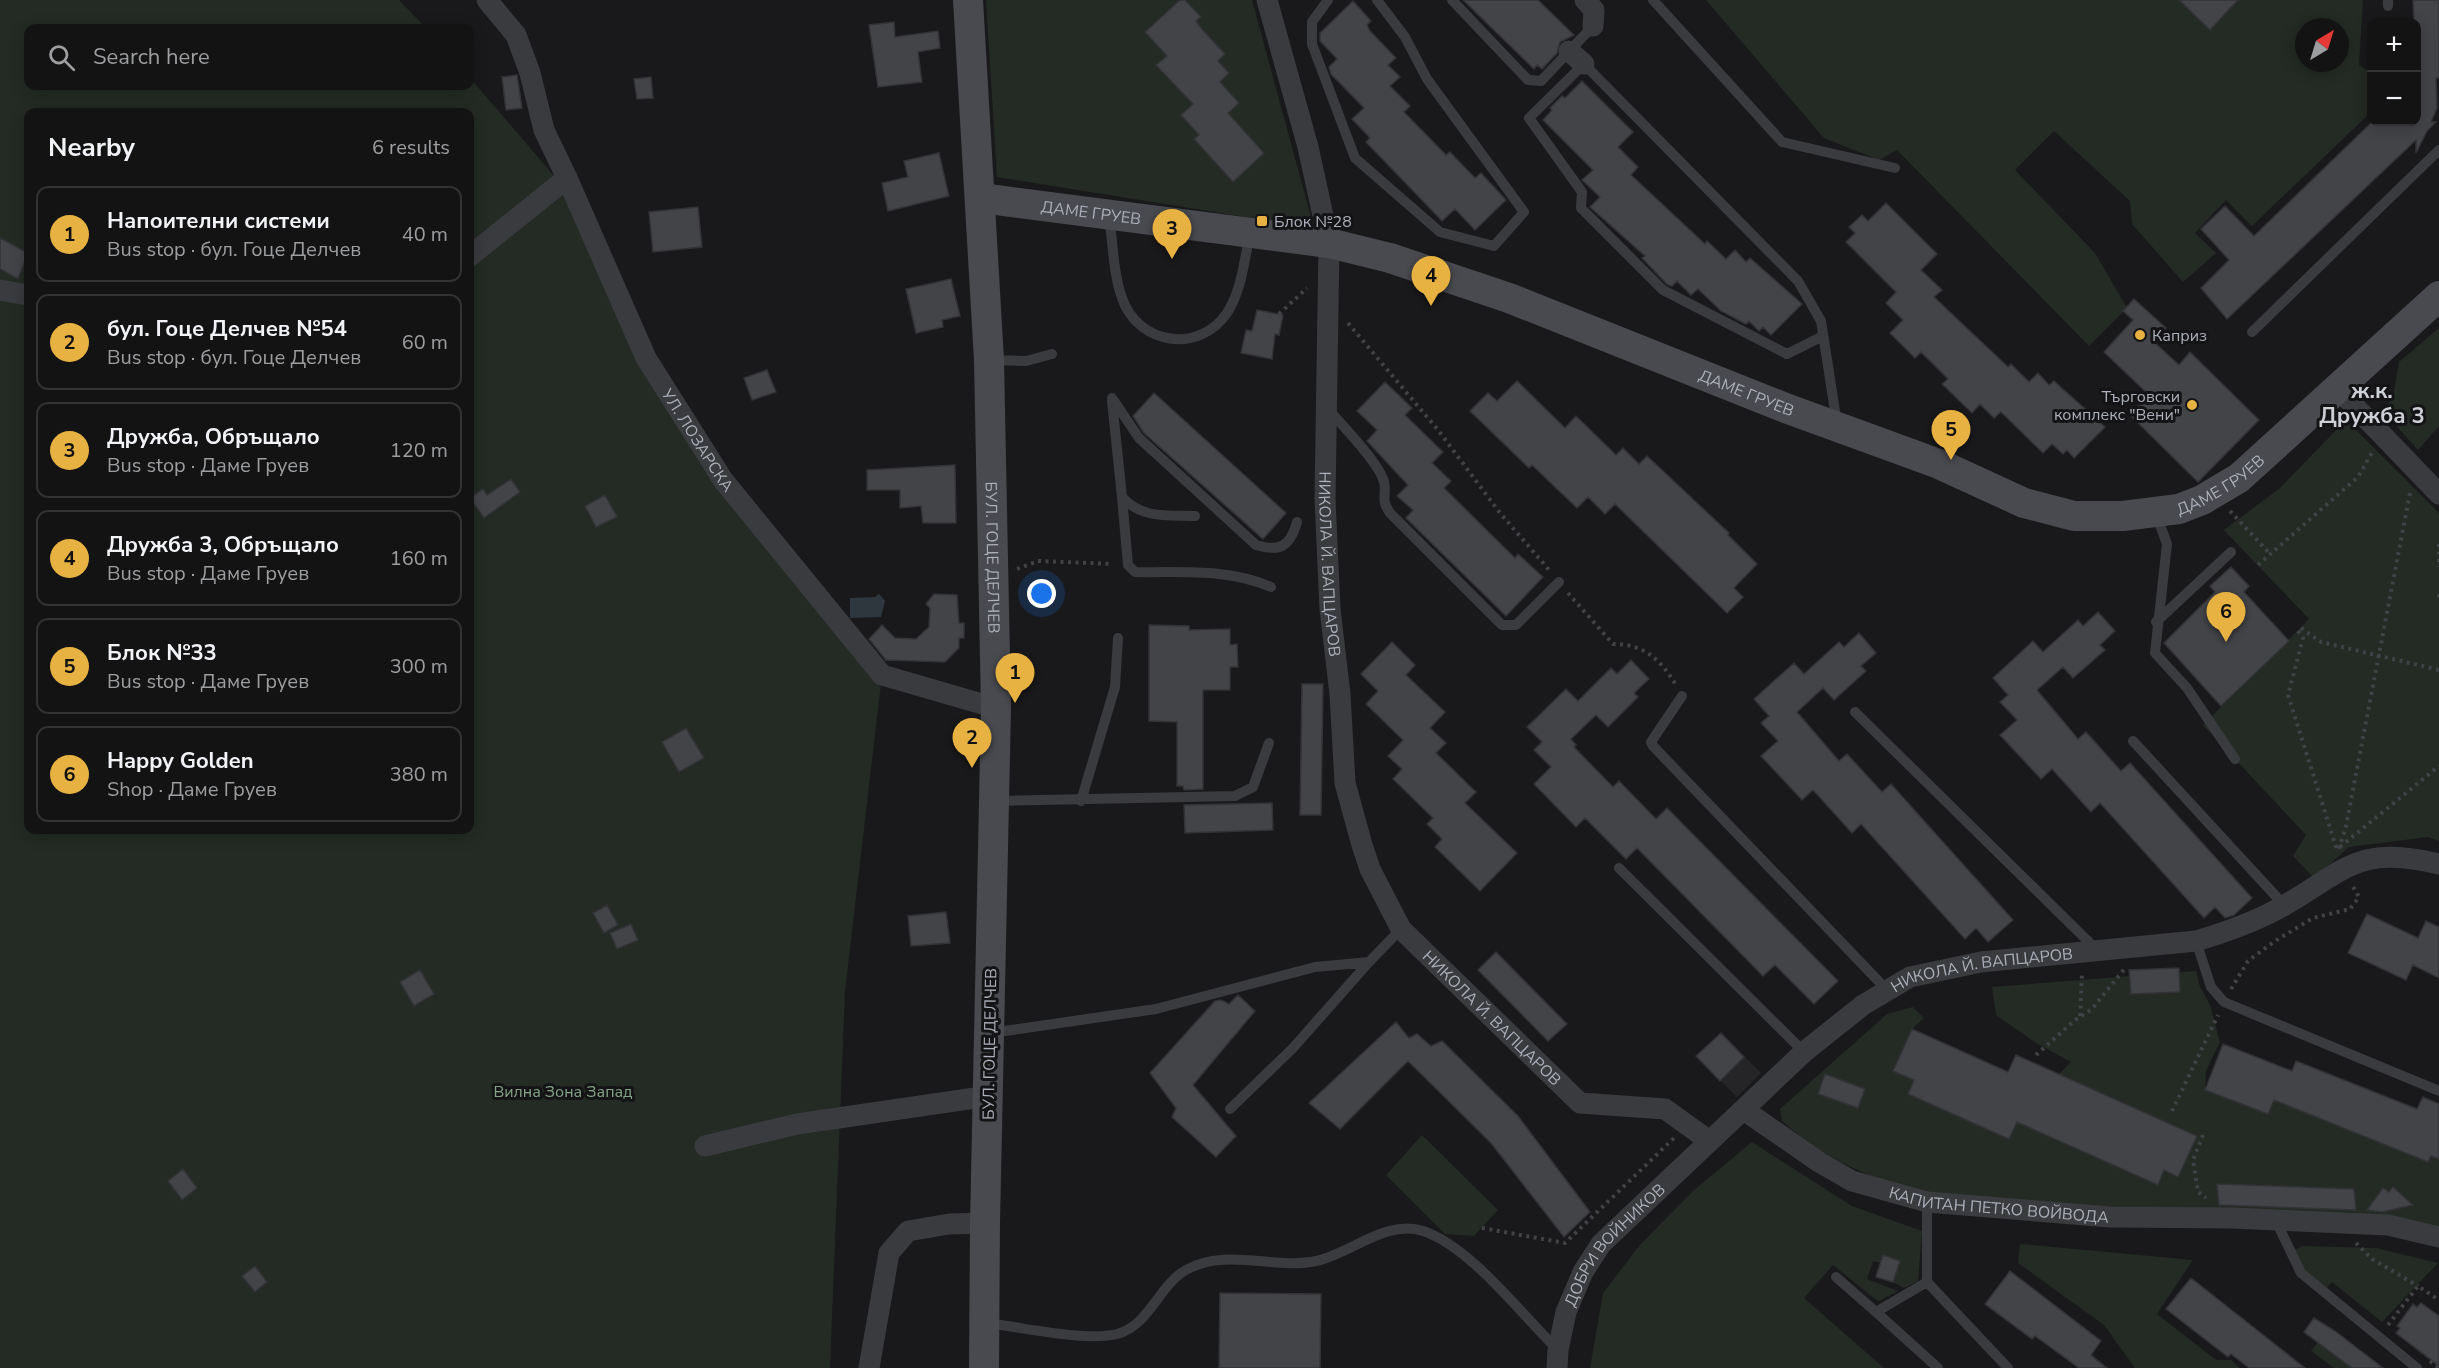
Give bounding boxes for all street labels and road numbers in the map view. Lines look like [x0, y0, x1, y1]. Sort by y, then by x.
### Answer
street label: ДАМЕ ГРУЕВ [1040, 196, 1142, 231]
street label: ДАМЕ ГРУЕВ [1695, 365, 1797, 422]
street label: УЛ. ЛОЗАРСКА [656, 384, 738, 497]
street label: ДАМЕ ГРУЕВ [2173, 450, 2270, 521]
street label: НИКОЛА Й. ВАПЦАРОВ [1313, 471, 1346, 658]
street label: БУЛ. ГОЦЕ ДЕЛЧЕВ [979, 481, 1004, 634]
street label: НИКОЛА Й. ВАПЦАРОВ [1887, 943, 2074, 998]
street label: НИКОЛА Й. ВАПЦАРОВ [1417, 946, 1566, 1091]
street label: БУЛ. ГОЦЕ ДЕЛЧЕВ [978, 968, 1002, 1120]
street label: ДОБРИ ВОЙНИКОВ [1560, 1179, 1670, 1310]
street label: КАПИТАН ПЕТКО ВОЙВОДА [1886, 1182, 2110, 1229]

